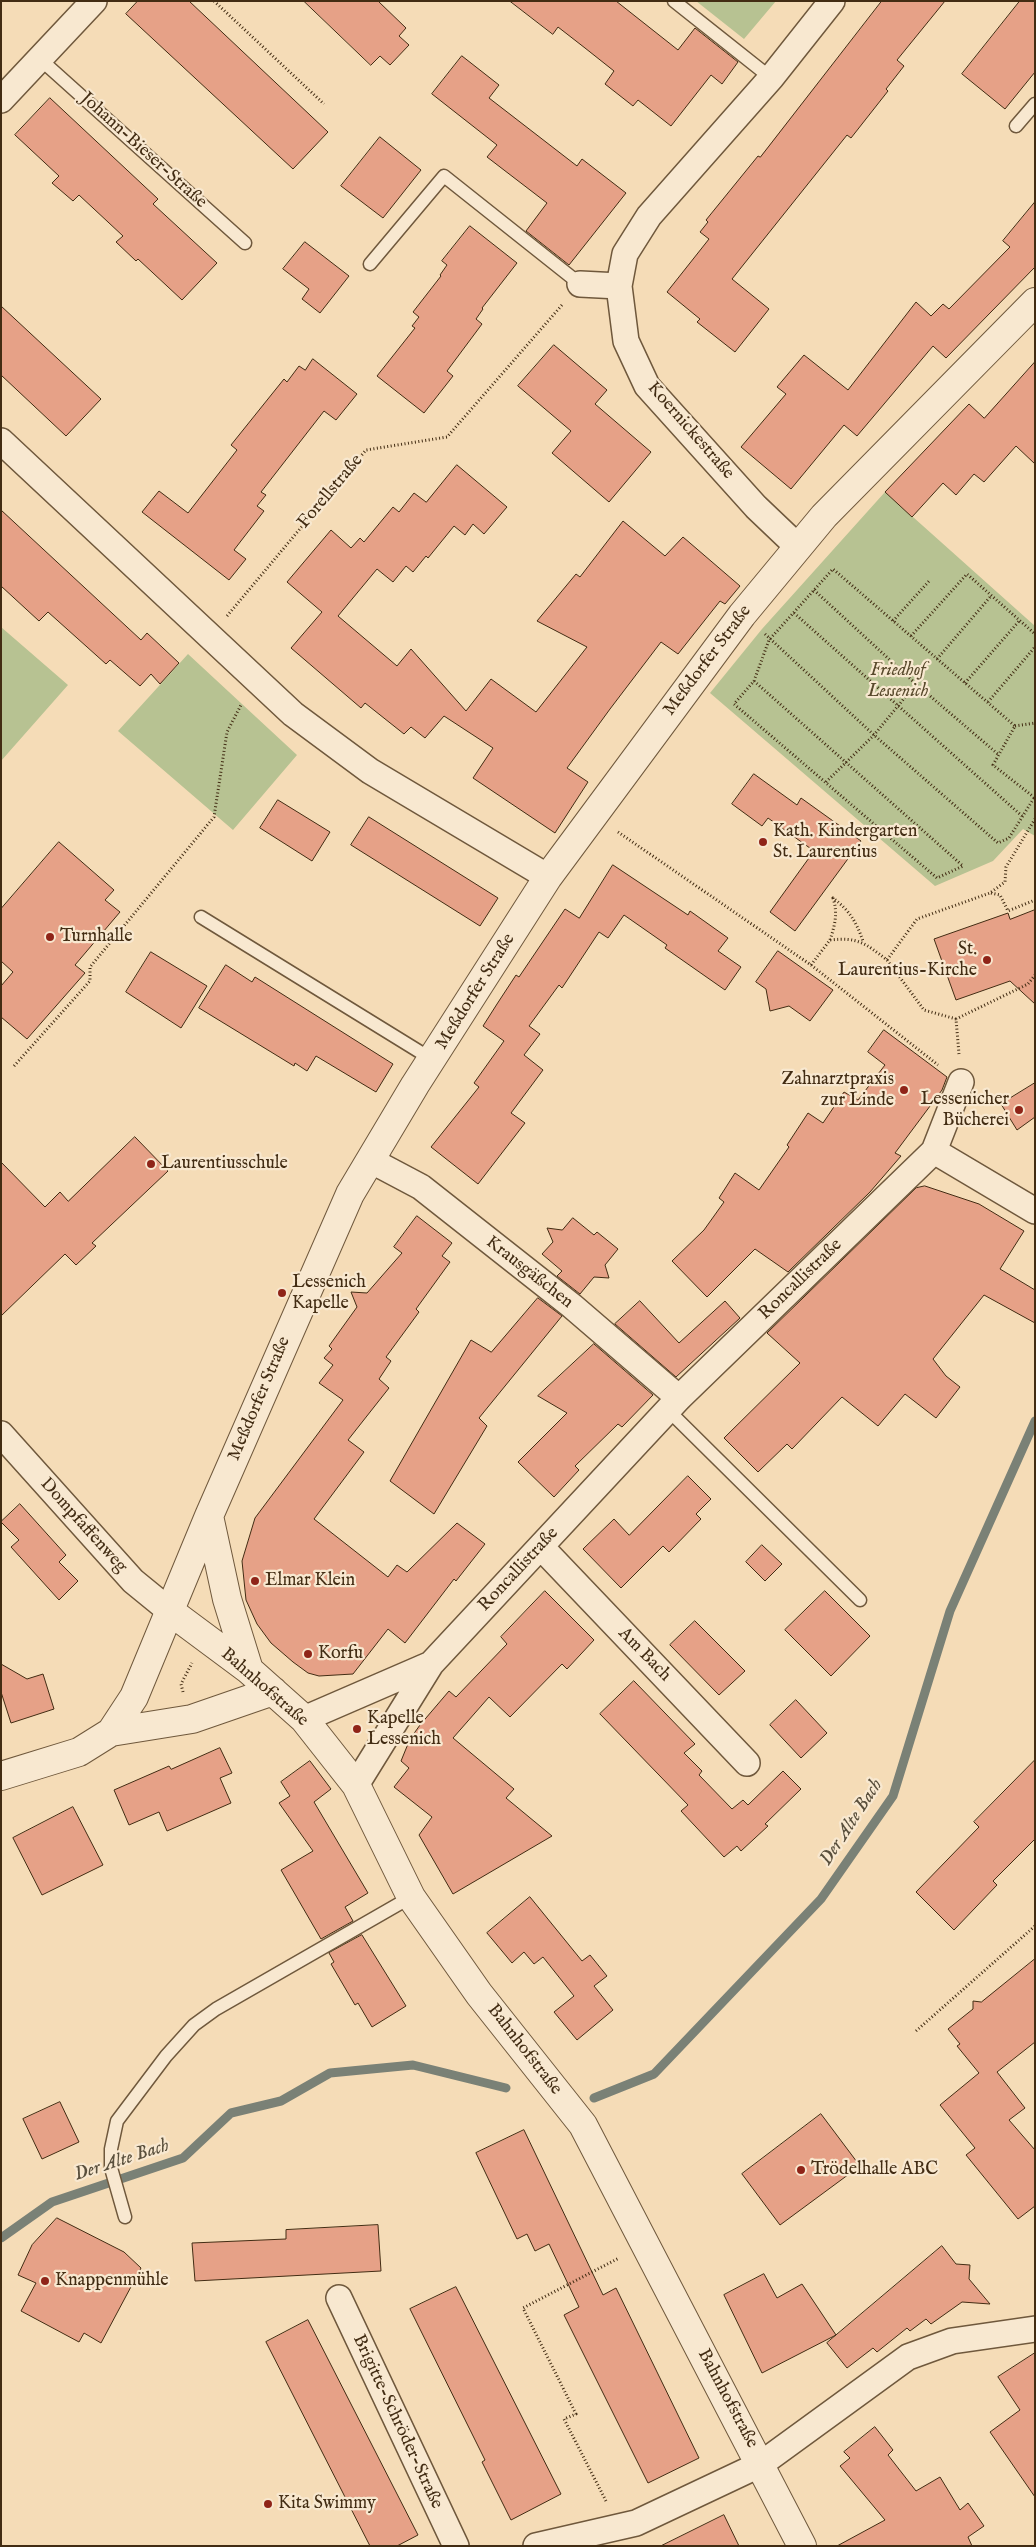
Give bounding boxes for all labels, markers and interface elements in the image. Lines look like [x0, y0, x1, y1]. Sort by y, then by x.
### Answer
street label: Johann-Bieser-Straße [75, 88, 211, 214]
street label: Koernickestraße [642, 378, 738, 484]
street label: Forellstraße [294, 451, 368, 533]
street label: Meßdorfer Straße [659, 601, 757, 721]
park label: Friedhof Lessenich [868, 660, 928, 702]
place label: Kath. Kindergarten St. Laurentius [773, 821, 917, 864]
marker: Kath. Kindergarten St. Laurentius [757, 836, 769, 848]
place label: Turnhalle [60, 926, 132, 948]
street label: Meßdorfer Straße [432, 930, 520, 1054]
marker: Turnhalle [44, 931, 56, 943]
place label: St. Laurentius-Kirche [838, 939, 977, 982]
marker: St. Laurentius-Kirche [981, 954, 993, 966]
place label: Zahnarztpraxis zur Linde [782, 1069, 894, 1112]
marker: Zahnarztpraxis zur Linde [898, 1084, 910, 1096]
place label: Lessenicher Bücherei [920, 1089, 1009, 1132]
marker: Lessenicher Bücherei [1013, 1104, 1025, 1116]
place label: Laurentiusschule [161, 1153, 288, 1175]
marker: Laurentiusschule [145, 1158, 157, 1170]
street label: Krausgäßchen [481, 1232, 577, 1314]
street label: Roncallistraße [755, 1235, 847, 1325]
place label: Lessenich Kapelle [292, 1272, 366, 1315]
marker: Lessenich Kapelle [276, 1287, 288, 1299]
street label: Meßdorfer Straße [224, 1334, 296, 1464]
street label: Dompfaffenweg [35, 1474, 131, 1578]
street label: Roncallistraße [474, 1523, 564, 1617]
place label: Elmar Klein [265, 1570, 355, 1592]
marker: Elmar Klein [249, 1575, 261, 1587]
street label: Am Bach [613, 1623, 675, 1687]
place label: Korfu [318, 1643, 363, 1665]
street label: Bahnhofstraße [216, 1644, 312, 1732]
marker: Korfu [302, 1648, 314, 1660]
place label: Kapelle Lessenich [367, 1708, 441, 1750]
marker: Kapelle Lessenich [351, 1723, 363, 1735]
water label: Der Alte Bach [816, 1776, 888, 1870]
street label: Bahnhofstraße [482, 2000, 566, 2100]
water label: Der Alte Bach [72, 2135, 172, 2187]
place label: Trödelhalle ABC [811, 2159, 938, 2181]
marker: Trödelhalle ABC [795, 2164, 807, 2176]
place label: Knappenmühle [55, 2270, 169, 2292]
marker: Knappenmühle [39, 2275, 51, 2287]
street label: Brigitte-Schröder-Straße [347, 2331, 447, 2513]
street label: Bahnhofstraße [692, 2346, 762, 2452]
place label: Kita Swimmy [278, 2493, 376, 2515]
marker: Kita Swimmy [262, 2498, 274, 2510]

